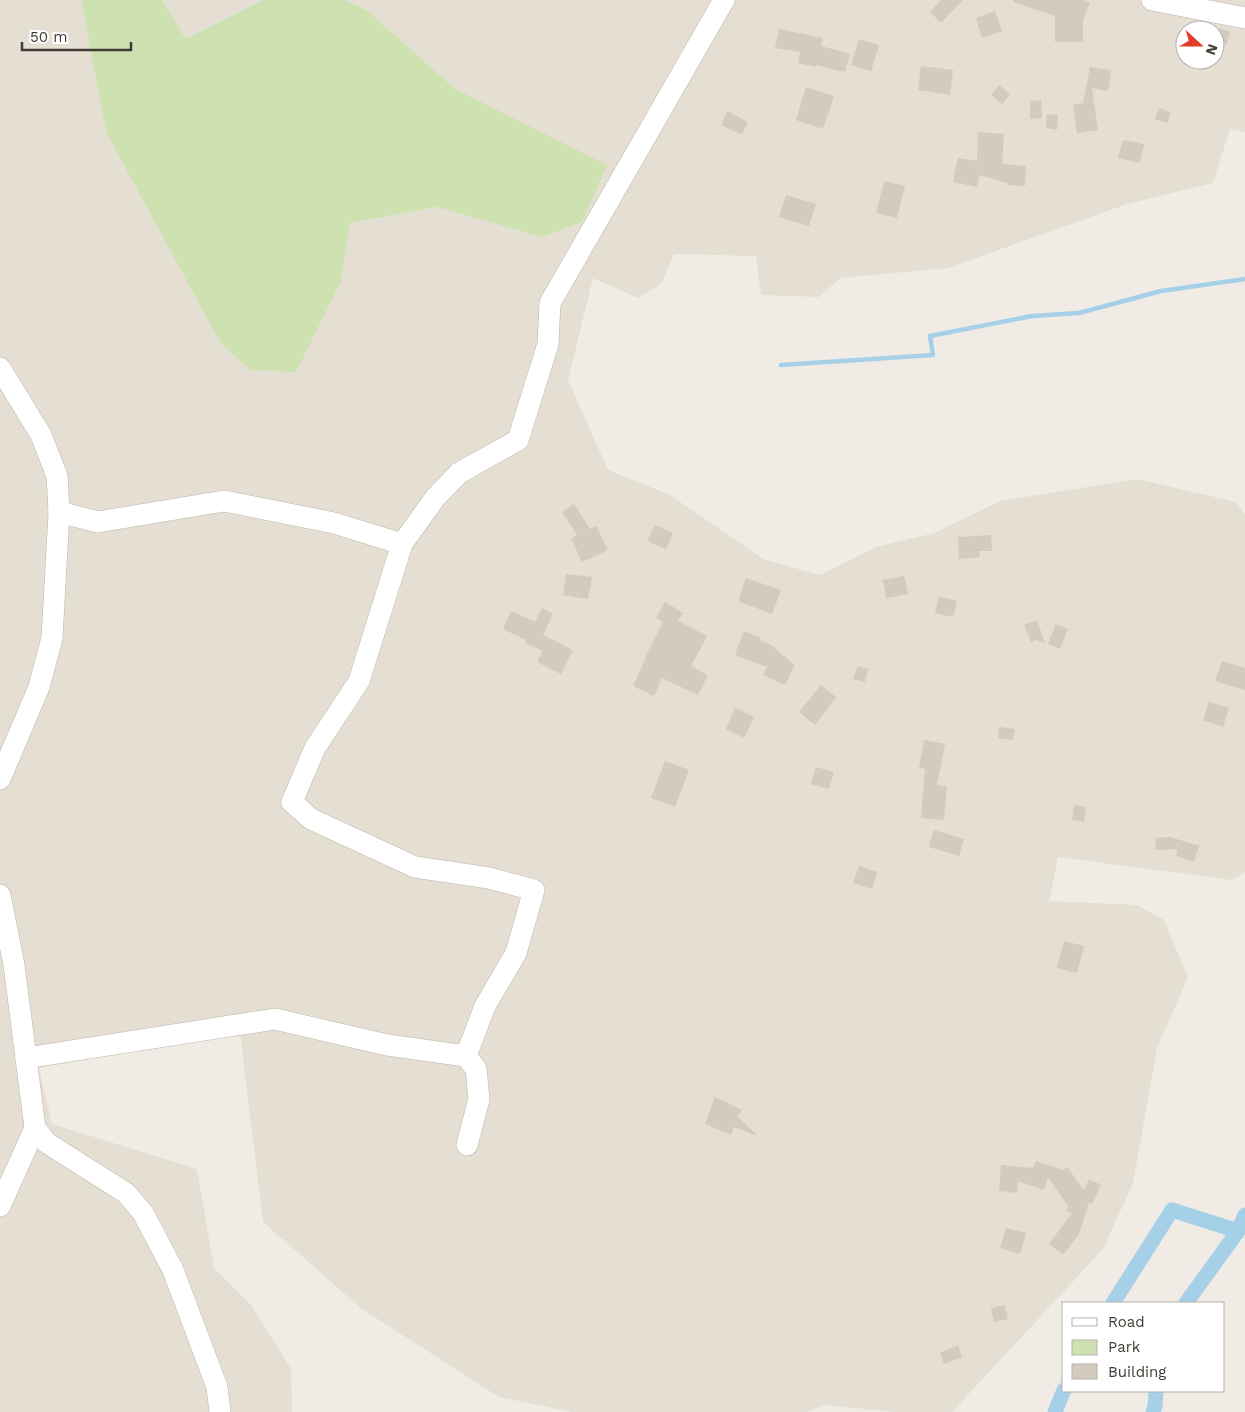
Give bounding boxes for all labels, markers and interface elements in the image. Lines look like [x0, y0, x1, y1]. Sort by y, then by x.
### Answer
scale bar [22, 20, 131, 52]
north arrow [1175, 20, 1225, 70]
text: 50 m [30, 28, 67, 46]
text: N [1203, 42, 1221, 57]
legend [1062, 1302, 1225, 1392]
text: Road [1108, 1313, 1145, 1331]
text: Park [1108, 1338, 1141, 1356]
text: Building [1108, 1363, 1166, 1381]

